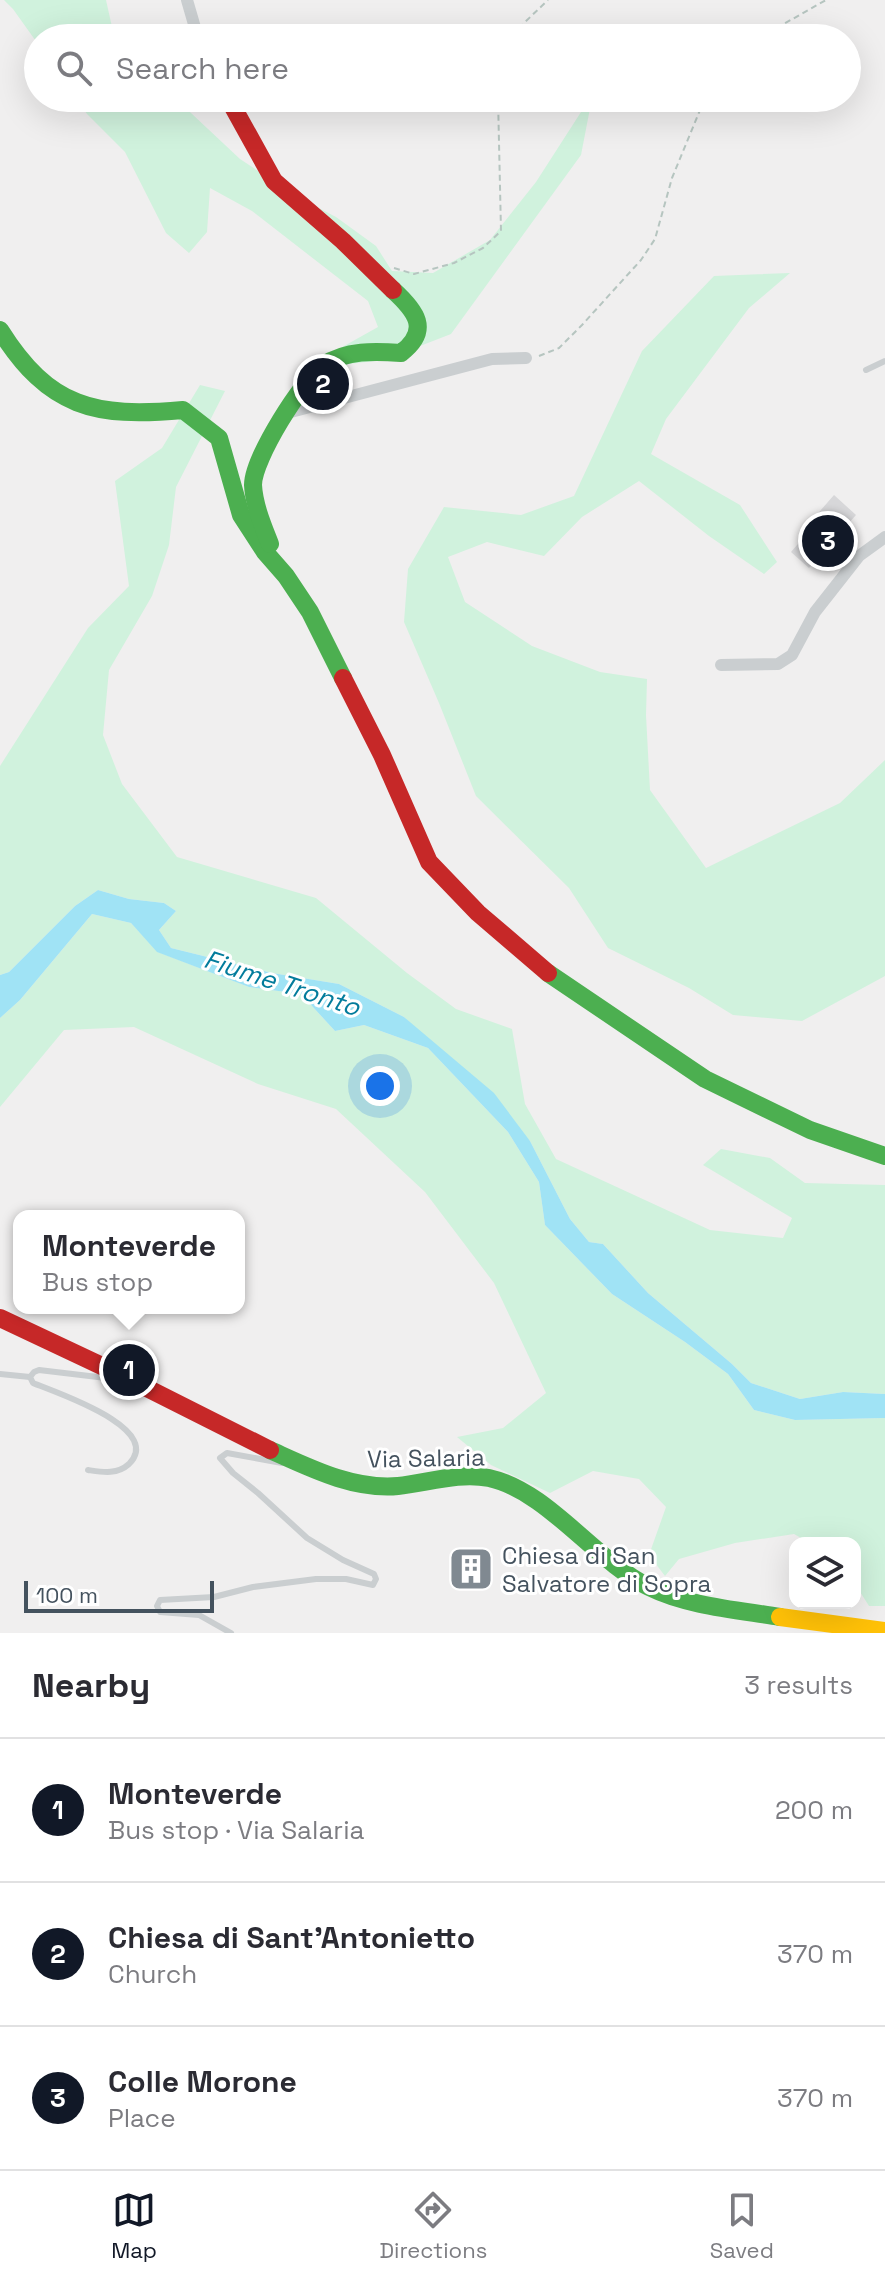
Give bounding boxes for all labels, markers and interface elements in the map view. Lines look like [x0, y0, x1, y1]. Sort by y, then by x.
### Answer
search box [24, 24, 861, 112]
icon: search [52, 46, 96, 90]
text: Search here [116, 49, 289, 88]
pin: 2 [297, 354, 349, 414]
pin: 3 [802, 511, 854, 571]
water label: Fiume Tronto [200, 942, 365, 1024]
your location [360, 1066, 400, 1106]
popup [13, 1210, 245, 1314]
text: Monteverde [42, 1226, 216, 1265]
text: Bus stop [42, 1265, 153, 1299]
pin: 1 [103, 1340, 155, 1400]
street label: Via Salaria [367, 1441, 485, 1475]
map controls [789, 1537, 861, 1609]
button: layers [789, 1537, 861, 1609]
place label: Chiesa di San Salvatore di Sopra [502, 1540, 712, 1599]
building icon: Chiesa di San Salvatore di Sopra [447, 1545, 495, 1593]
scale bar [24, 1577, 214, 1613]
text: 100 m [36, 1581, 98, 1609]
text: Nearby [32, 1664, 150, 1707]
text: 3 results [744, 1668, 853, 1702]
text: Monteverde [108, 1774, 282, 1813]
text: 1 [52, 1793, 64, 1827]
text: 200 m [775, 1793, 853, 1827]
text: Bus stop · Via Salaria [108, 1813, 364, 1847]
text: Chiesa di Sant'Antonietto [108, 1918, 475, 1957]
text: 2 [50, 1937, 66, 1971]
text: 370 m [777, 1937, 853, 1971]
text: Church [108, 1957, 197, 1991]
text: Colle Morone [108, 2062, 297, 2101]
text: 3 [50, 2081, 66, 2115]
text: 370 m [777, 2081, 853, 2115]
text: Place [108, 2101, 176, 2135]
tab: Map [111, 2188, 157, 2264]
tab: Directions [379, 2188, 487, 2264]
tab: Saved [710, 2188, 774, 2264]

